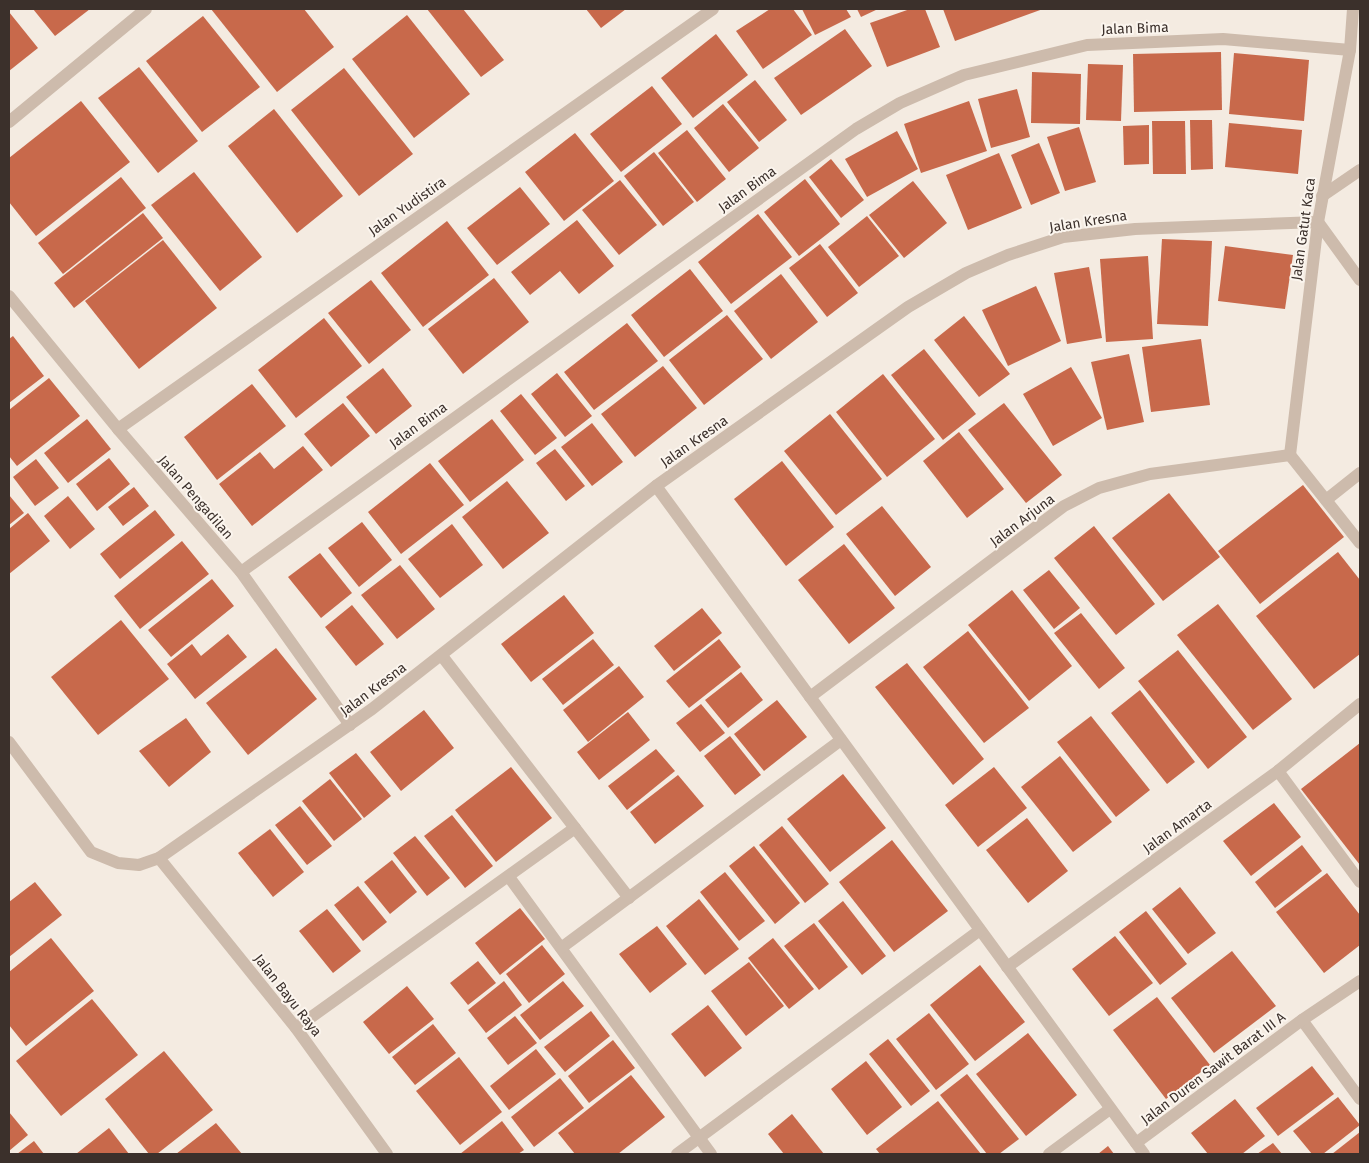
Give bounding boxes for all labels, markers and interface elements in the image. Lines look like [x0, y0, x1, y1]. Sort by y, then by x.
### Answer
street label: Jalan Bima [1101, 19, 1169, 38]
street label: Jalan Bima [715, 163, 780, 216]
street label: Jalan Yudistira [365, 173, 449, 239]
street label: Jalan Gatut Kaca [1288, 177, 1319, 282]
street label: Jalan Kresna [1048, 207, 1128, 236]
street label: Jalan Bima [386, 399, 451, 452]
street label: Jalan Kresna [657, 412, 731, 471]
street label: Jalan Pengadilan [155, 452, 237, 543]
street label: Jalan Arjuna [987, 491, 1058, 550]
street label: Jalan Kresna [337, 659, 410, 720]
street label: Jalan Amarta [1140, 796, 1215, 857]
street label: Jalan Bayu Raya [250, 951, 325, 1040]
street label: Jalan Duren Sawit Barat III A [1138, 1009, 1289, 1128]

